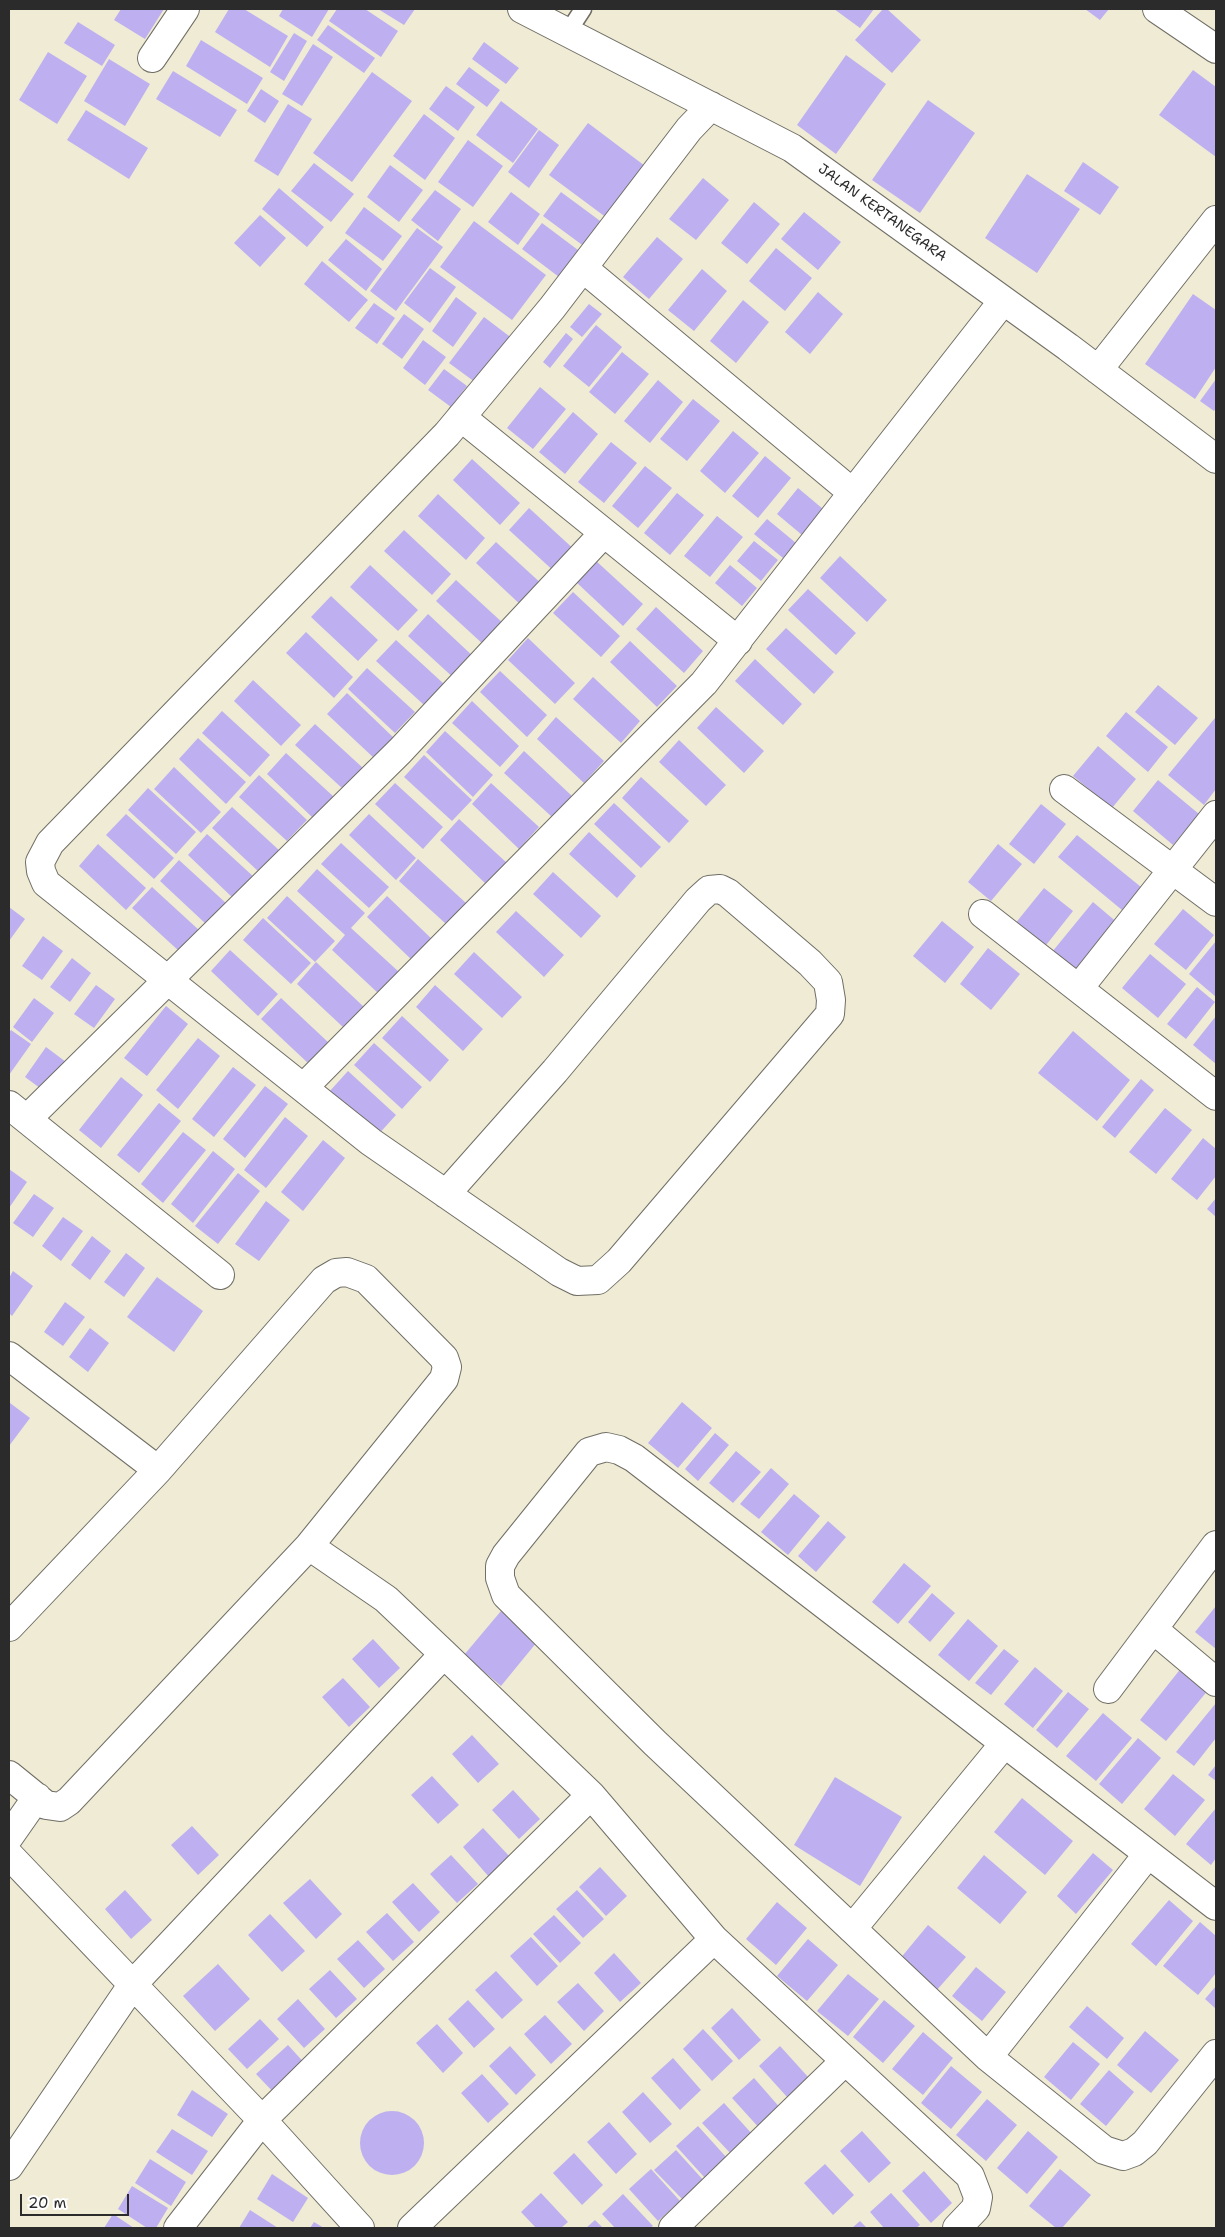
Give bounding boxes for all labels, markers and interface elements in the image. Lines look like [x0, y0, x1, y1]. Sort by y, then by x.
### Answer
street label: JALAN KERTANEGARA [815, 161, 949, 265]
scale bar [22, 2184, 131, 2216]
text: 20 m [28, 2193, 67, 2213]

